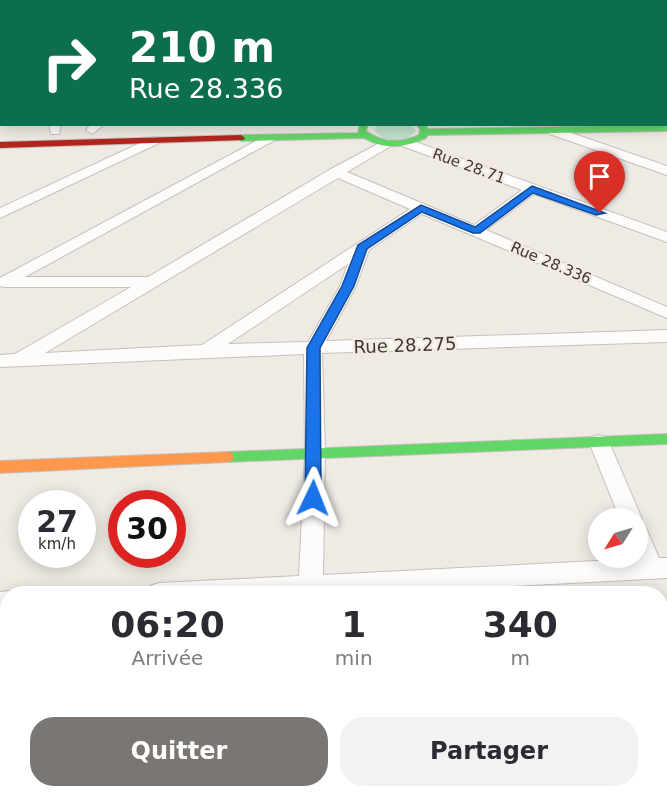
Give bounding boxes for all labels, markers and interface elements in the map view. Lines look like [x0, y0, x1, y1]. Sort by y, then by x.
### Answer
text: 210 m [129, 23, 275, 72]
icon: right [30, 24, 108, 102]
text: Rue 28.336 [129, 73, 283, 104]
street label: Rue 28.71 [430, 145, 508, 187]
pin [574, 151, 625, 213]
icon: arrive [583, 160, 616, 193]
street label: Rue 28.336 [508, 238, 594, 288]
street label: Rue 28.275 [353, 333, 457, 357]
position arrow [281, 466, 345, 530]
speed limit sign: 30 [108, 490, 186, 568]
text: 27 [36, 504, 78, 539]
north arrow [588, 508, 648, 568]
map controls [588, 508, 648, 568]
text: km/h [38, 535, 76, 553]
text: 06:20 [110, 604, 225, 645]
text: 1 [341, 604, 366, 645]
text: 340 [483, 604, 558, 645]
text: Arrivée [132, 646, 203, 670]
text: min [335, 646, 373, 670]
text: m [511, 646, 530, 670]
button: Quitter [30, 717, 328, 786]
button: Partager [340, 717, 638, 786]

